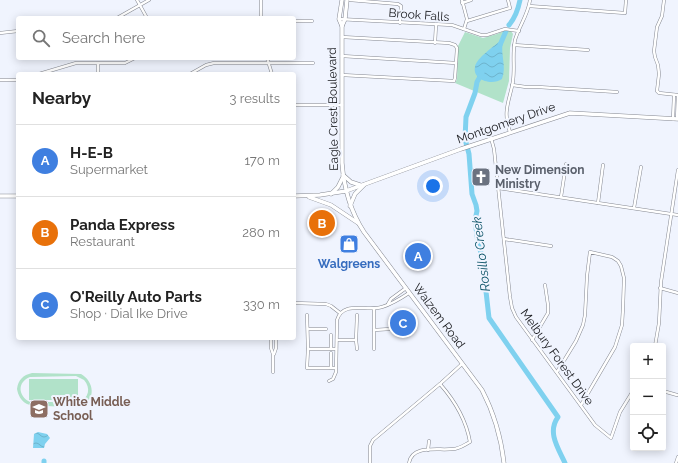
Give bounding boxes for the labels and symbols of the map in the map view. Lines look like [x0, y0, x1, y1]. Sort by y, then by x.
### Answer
street label: Brook Falls [388, 6, 450, 24]
street label: Eagle Crest Boulevard [325, 47, 341, 171]
street label: Montgomery Drive [455, 100, 557, 146]
place label: New Dimension Ministry [495, 163, 584, 191]
church icon: New Dimension Ministry [470, 166, 492, 188]
your location [423, 176, 443, 196]
pin: B [309, 208, 335, 238]
water label: Rosillo Creek [469, 216, 493, 292]
shop icon: Walgreens [338, 233, 360, 255]
pin: A [405, 241, 431, 271]
place label: Walgreens [318, 257, 380, 271]
street label: Walzem Road [410, 281, 468, 351]
street label: Melbury Forest Drive [518, 306, 596, 408]
pin: C [390, 308, 416, 338]
place label: White Middle School [53, 395, 130, 423]
school or university icon: White Middle School [28, 398, 50, 420]

